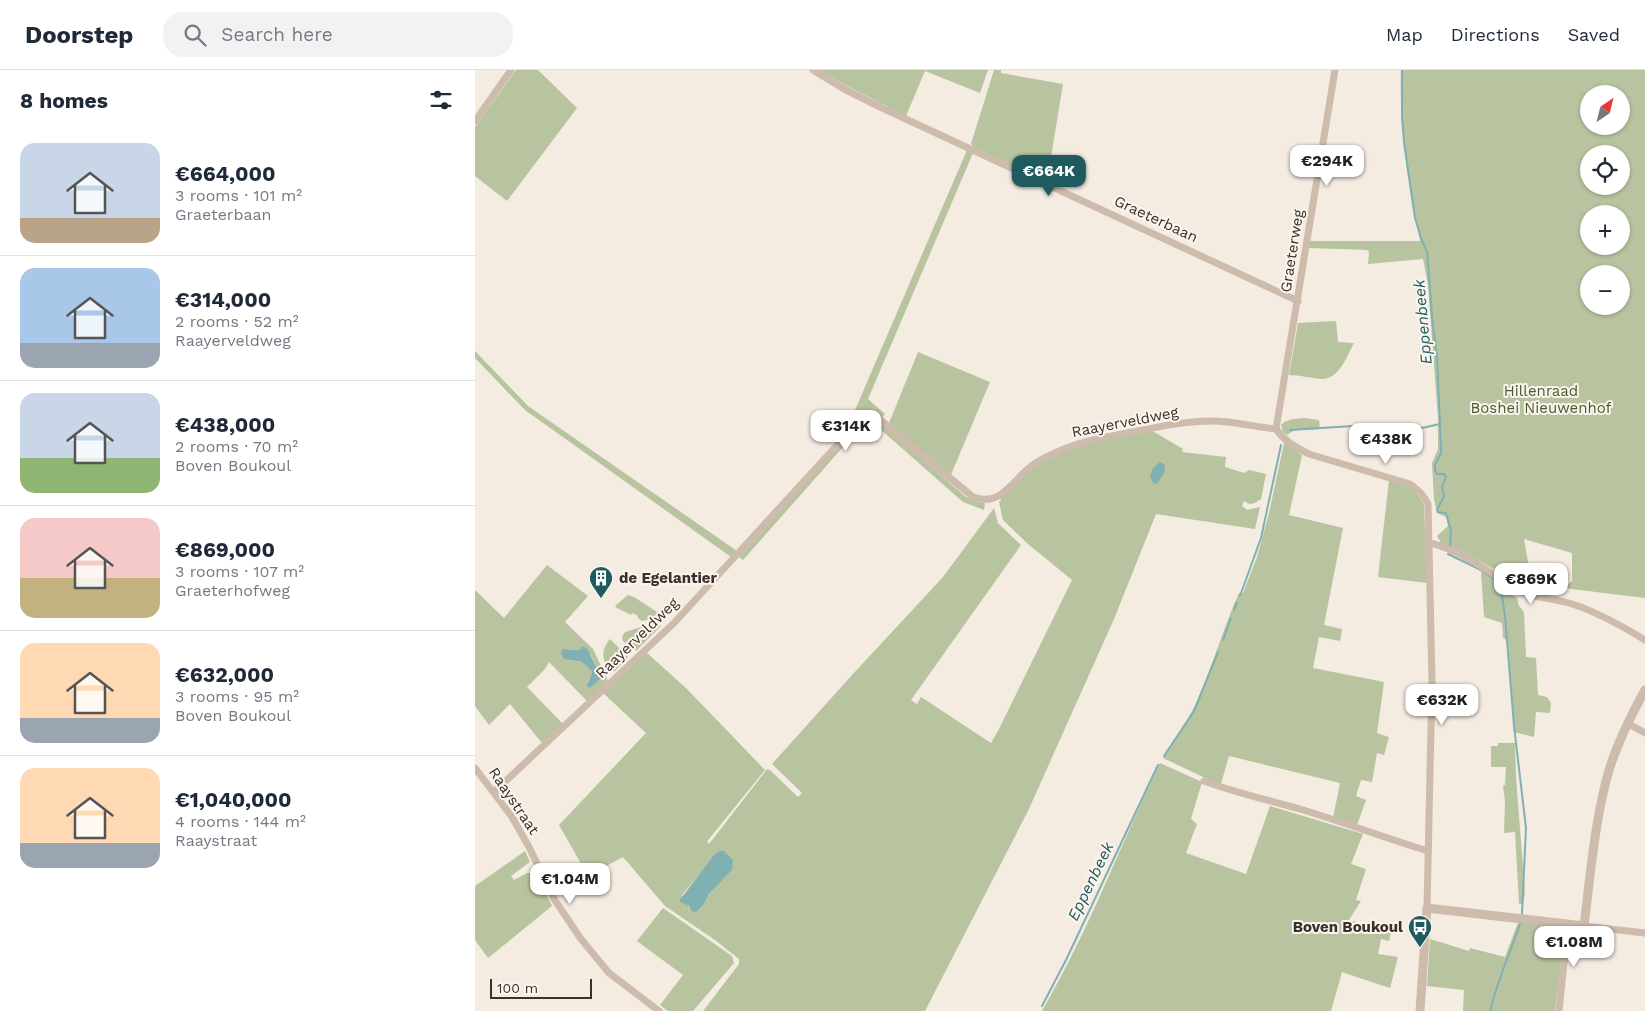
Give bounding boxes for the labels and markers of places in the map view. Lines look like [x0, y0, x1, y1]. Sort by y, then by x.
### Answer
pin: €294K [1292, 144, 1362, 187]
pin: €664K [1014, 154, 1084, 197]
pin: €314K [811, 410, 881, 452]
pin: €438K [1351, 422, 1421, 465]
pin: €869K [1496, 562, 1566, 605]
building icon: de Egelantier [588, 565, 614, 599]
place label: de Egelantier [619, 569, 718, 587]
pin: €632K [1407, 684, 1477, 726]
pin: €1.04M [529, 862, 611, 905]
bus stop icon: Boven Boukoul [1407, 914, 1433, 948]
place label: Boven Boukoul [1293, 918, 1403, 936]
pin: €1.08M [1533, 926, 1615, 968]

